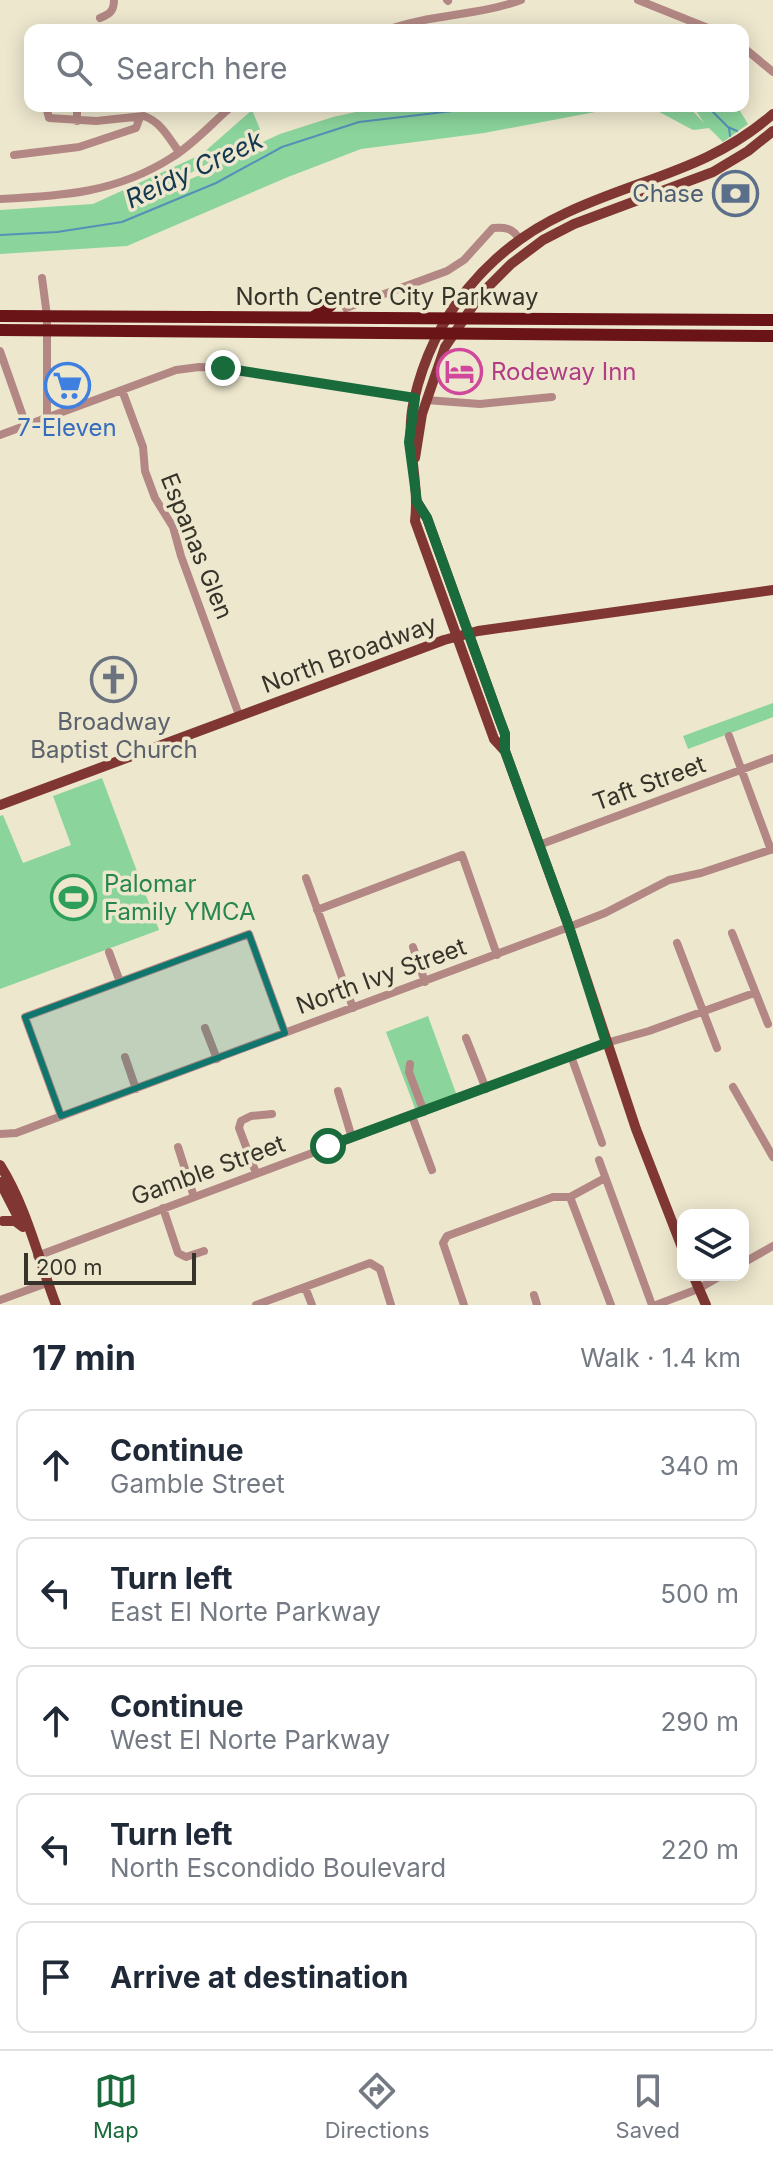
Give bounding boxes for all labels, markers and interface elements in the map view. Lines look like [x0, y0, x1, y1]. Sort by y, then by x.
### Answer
search box [24, 24, 749, 112]
icon: search [52, 46, 96, 90]
text: Search here [116, 50, 288, 86]
water label: Reidy Creek [120, 123, 268, 214]
bank icon: Chase [711, 169, 759, 217]
place label: Chase [632, 179, 704, 208]
street label: North Centre City Parkway [235, 282, 539, 311]
hotel icon: Rodeway Inn [436, 347, 484, 395]
route end [205, 350, 241, 386]
place label: Rodeway Inn [491, 357, 637, 386]
supermarket icon: 7-Eleven [43, 361, 91, 409]
place label: 7-Eleven [17, 413, 117, 442]
street label: Espanas Glen [155, 469, 239, 623]
street label: North Broadway [258, 609, 440, 699]
church icon: Broadway Baptist Church [90, 655, 138, 703]
place label: Broadway Baptist Church [30, 707, 198, 764]
street label: Taft Street [589, 749, 709, 817]
place label: Palomar Family YMCA [104, 869, 256, 926]
sports icon: Palomar Family YMCA [49, 873, 97, 921]
street label: North Ivy Street [292, 932, 470, 1020]
route start [310, 1128, 346, 1164]
street label: Gamble Street [127, 1129, 289, 1211]
map controls [677, 1209, 749, 1281]
button: layers [677, 1209, 749, 1281]
scale bar [24, 1249, 196, 1285]
text: 200 m [36, 1254, 103, 1280]
text: 17 min [32, 1337, 136, 1378]
text: Walk · 1.4 km [580, 1342, 741, 1373]
text: Continue [110, 1432, 244, 1468]
icon: ahead [34, 1443, 78, 1487]
text: 340 m [660, 1450, 739, 1481]
text: Gamble Street [110, 1468, 285, 1499]
text: Turn left [110, 1560, 232, 1596]
icon: left [34, 1571, 78, 1615]
text: 500 m [660, 1578, 739, 1609]
text: East El Norte Parkway [110, 1596, 381, 1627]
text: Continue [110, 1688, 244, 1724]
icon: ahead [34, 1699, 78, 1743]
text: 290 m [661, 1706, 739, 1737]
text: West El Norte Parkway [110, 1724, 390, 1755]
text: Turn left [110, 1816, 232, 1852]
icon: left [34, 1827, 78, 1871]
text: 220 m [661, 1834, 739, 1865]
text: North Escondido Boulevard [110, 1852, 446, 1883]
icon: arrive [34, 1955, 78, 1999]
text: Arrive at destination [110, 1959, 408, 1995]
tab: Map [93, 2069, 139, 2143]
tab: Directions [325, 2069, 430, 2143]
tab: Saved [616, 2069, 680, 2143]

